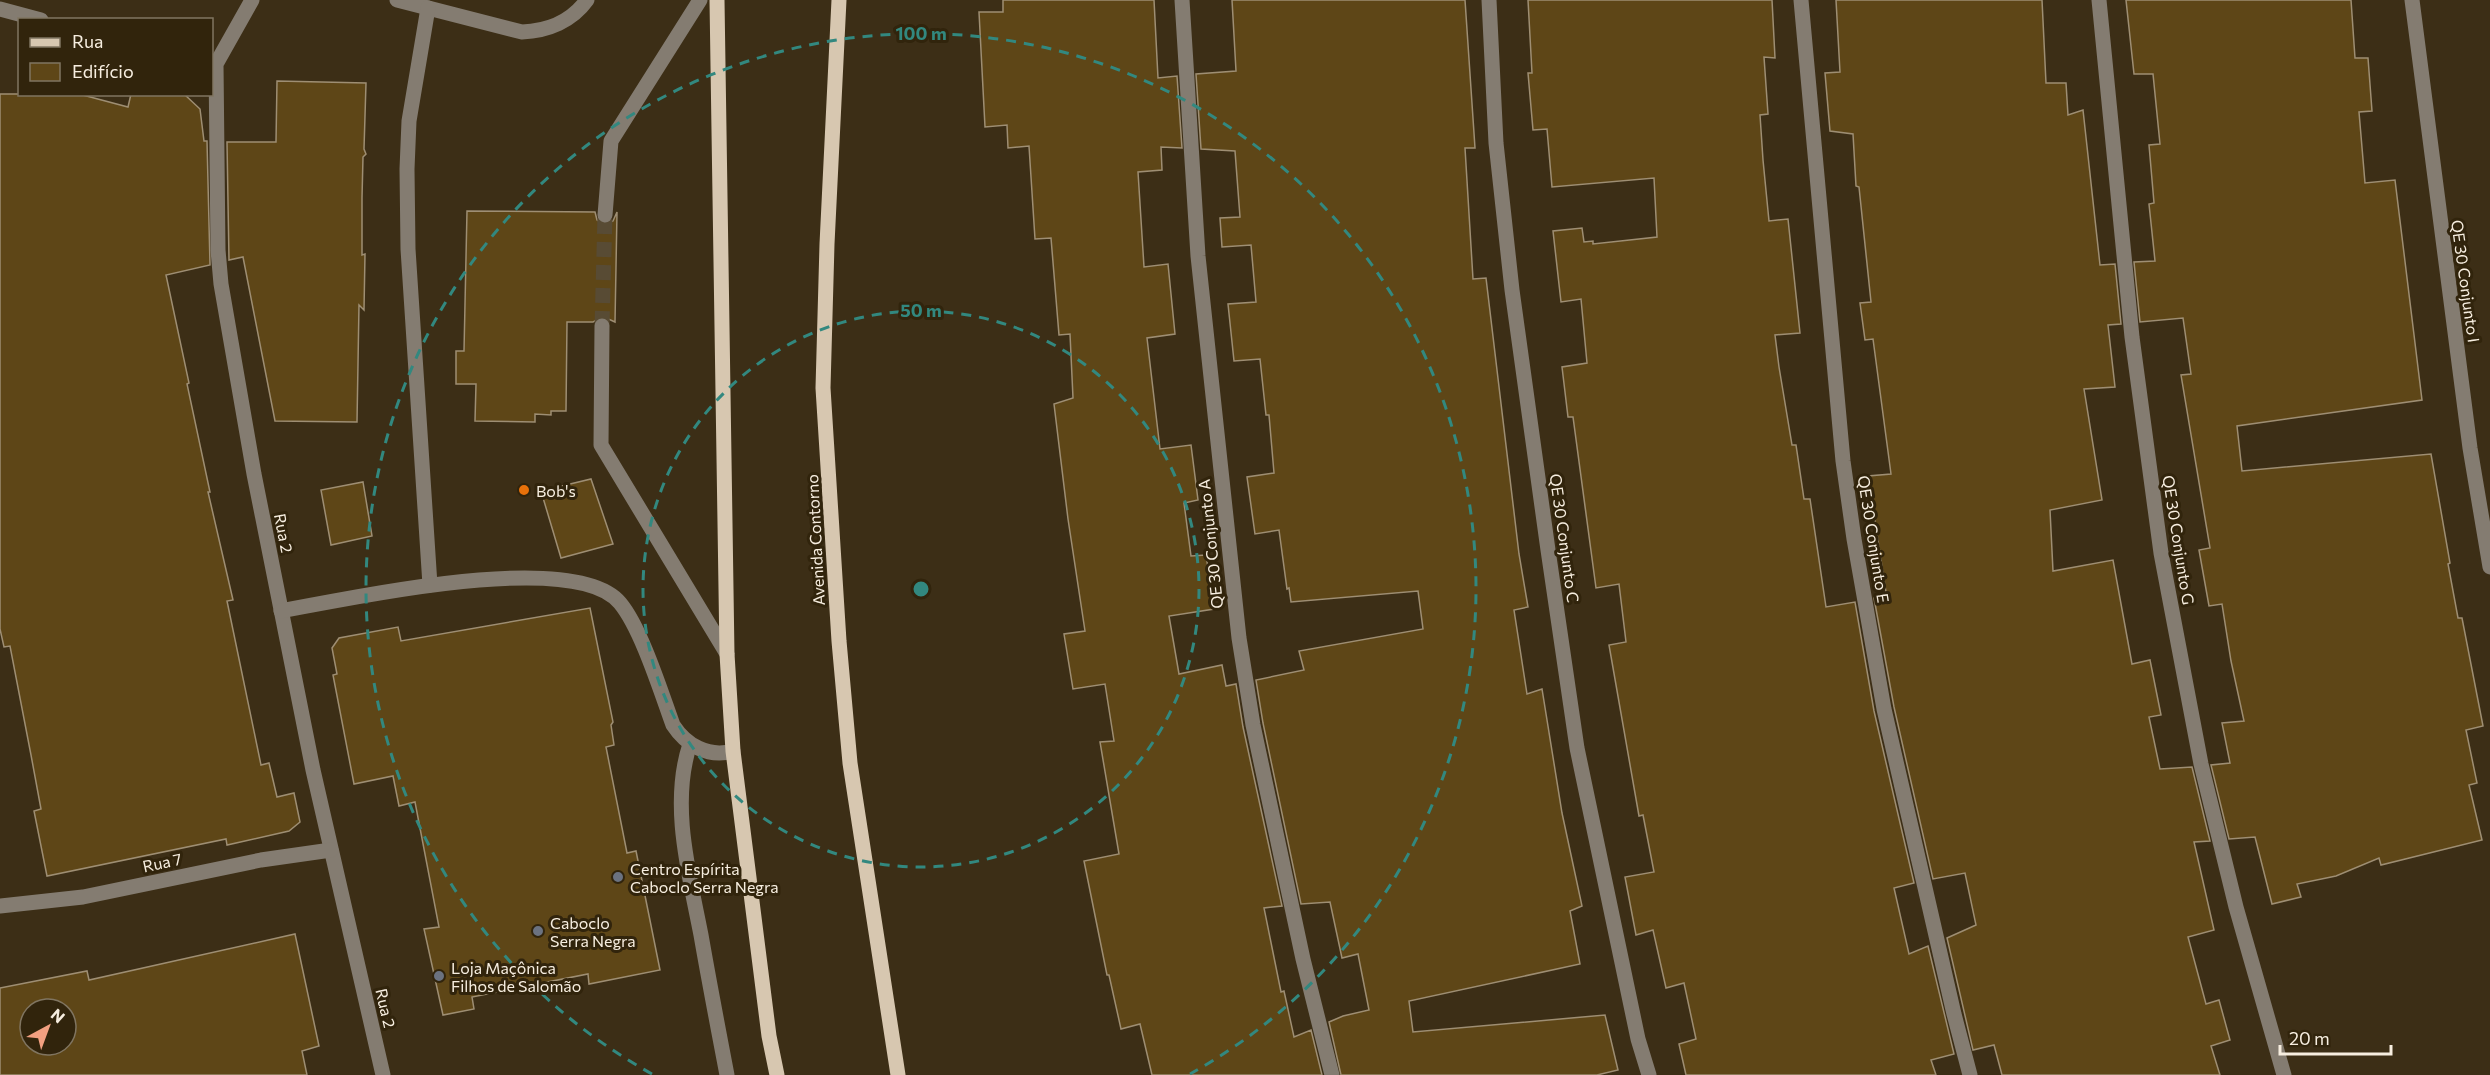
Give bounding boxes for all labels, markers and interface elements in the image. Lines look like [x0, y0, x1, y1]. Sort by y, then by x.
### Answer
legend [18, 18, 213, 96]
text: 100 m [895, 22, 947, 44]
text: Rua [72, 30, 103, 52]
text: Edifício [72, 60, 134, 82]
street label: QE 30 Conjunto I [2448, 218, 2484, 344]
text: 50 m [900, 299, 942, 321]
street label: QE 30 Conjunto C [1547, 472, 1583, 604]
street label: Avenida Contorno [802, 474, 828, 606]
street label: QE 30 Conjunto E [1855, 474, 1893, 604]
street label: QE 30 Conjunto G [2159, 474, 2199, 606]
street label: QE 30 Conjunto A [1194, 478, 1226, 610]
place label: Bob's [536, 481, 576, 500]
marker: Bob's [517, 483, 531, 497]
street label: Rua 2 [271, 512, 297, 555]
centre of rings [911, 579, 931, 599]
street label: Rua 7 [141, 849, 183, 875]
place label: Centro Espírita Caboclo Serra Negra [630, 859, 779, 896]
marker: Centro Espírita Caboclo Serra Negra [611, 870, 625, 884]
place label: Caboclo Serra Negra [550, 913, 636, 950]
marker: Caboclo Serra Negra [531, 924, 545, 938]
place label: Loja Maçônica Filhos de Salomão [451, 958, 581, 995]
marker: Loja Maçônica Filhos de Salomão [432, 969, 446, 983]
street label: Rua 2 [372, 986, 400, 1030]
north arrow [18, 997, 78, 1057]
text: N [47, 1004, 69, 1026]
scale bar [2280, 1018, 2391, 1056]
text: 20 m [2289, 1027, 2330, 1049]

